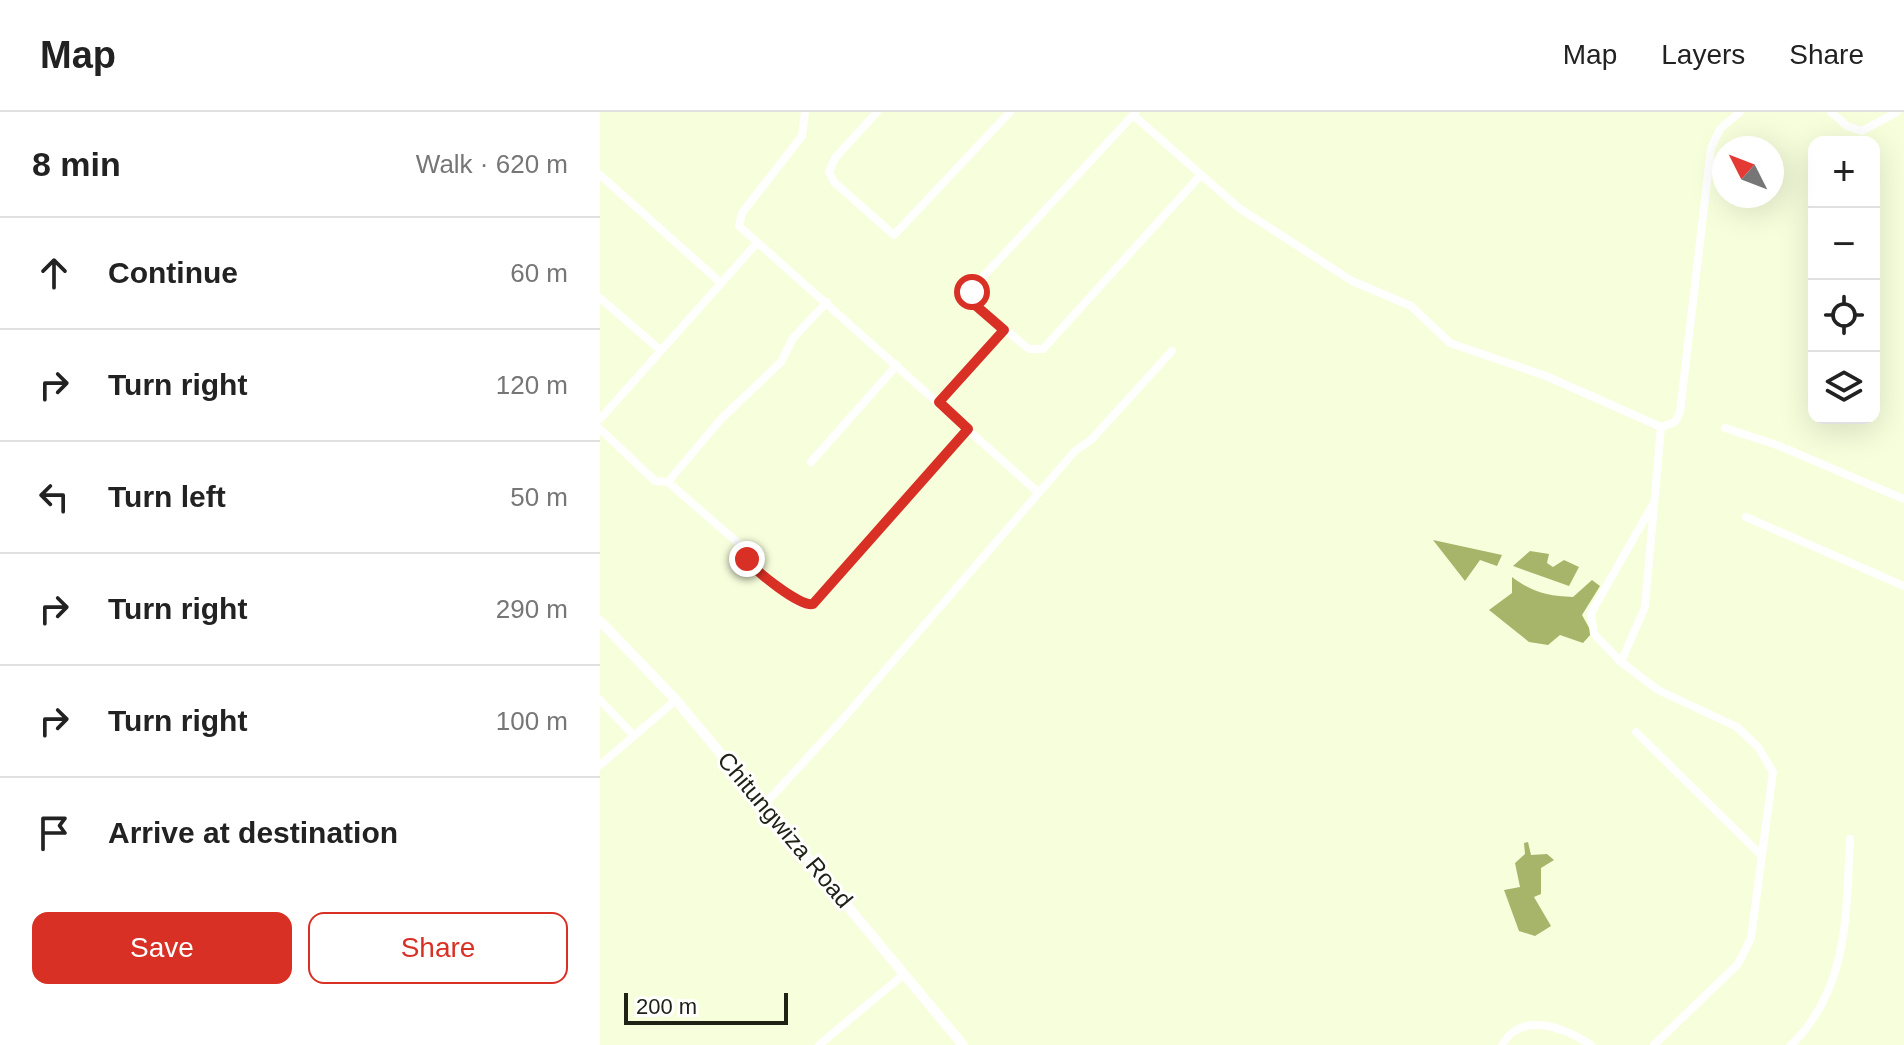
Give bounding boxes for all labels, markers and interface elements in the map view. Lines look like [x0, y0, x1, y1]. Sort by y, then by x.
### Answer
text: Map [40, 34, 116, 76]
text: Map [1563, 39, 1617, 70]
text: Layers [1661, 39, 1745, 70]
text: Share [1789, 39, 1864, 70]
north arrow [1712, 136, 1784, 208]
map controls [1808, 136, 1880, 424]
button: + [1808, 136, 1880, 208]
text: 8 min [32, 145, 121, 183]
text: Walk · 620 m [416, 149, 568, 179]
button: − [1808, 208, 1880, 280]
icon: ahead [32, 251, 76, 295]
text: Continue [108, 256, 238, 289]
text: 60 m [510, 258, 568, 288]
route start [954, 274, 990, 310]
button: locate [1808, 280, 1880, 352]
button: layers [1808, 352, 1880, 424]
icon: right [32, 363, 76, 407]
text: Turn right [108, 368, 247, 401]
text: 120 m [496, 370, 568, 400]
icon: left [32, 475, 76, 519]
text: Turn left [108, 480, 226, 513]
text: 50 m [510, 482, 568, 512]
route end [729, 541, 765, 577]
icon: right [32, 587, 76, 631]
text: Turn right [108, 592, 247, 625]
text: 290 m [496, 594, 568, 624]
icon: right [32, 699, 76, 743]
text: Turn right [108, 704, 247, 737]
text: 100 m [496, 706, 568, 736]
street label: Chitungwiza Road [712, 746, 858, 913]
icon: arrive [32, 811, 76, 855]
text: Arrive at destination [108, 816, 398, 849]
button: Save [32, 912, 292, 984]
button: Share [308, 912, 568, 984]
scale bar [624, 989, 788, 1025]
text: 200 m [636, 994, 697, 1019]

